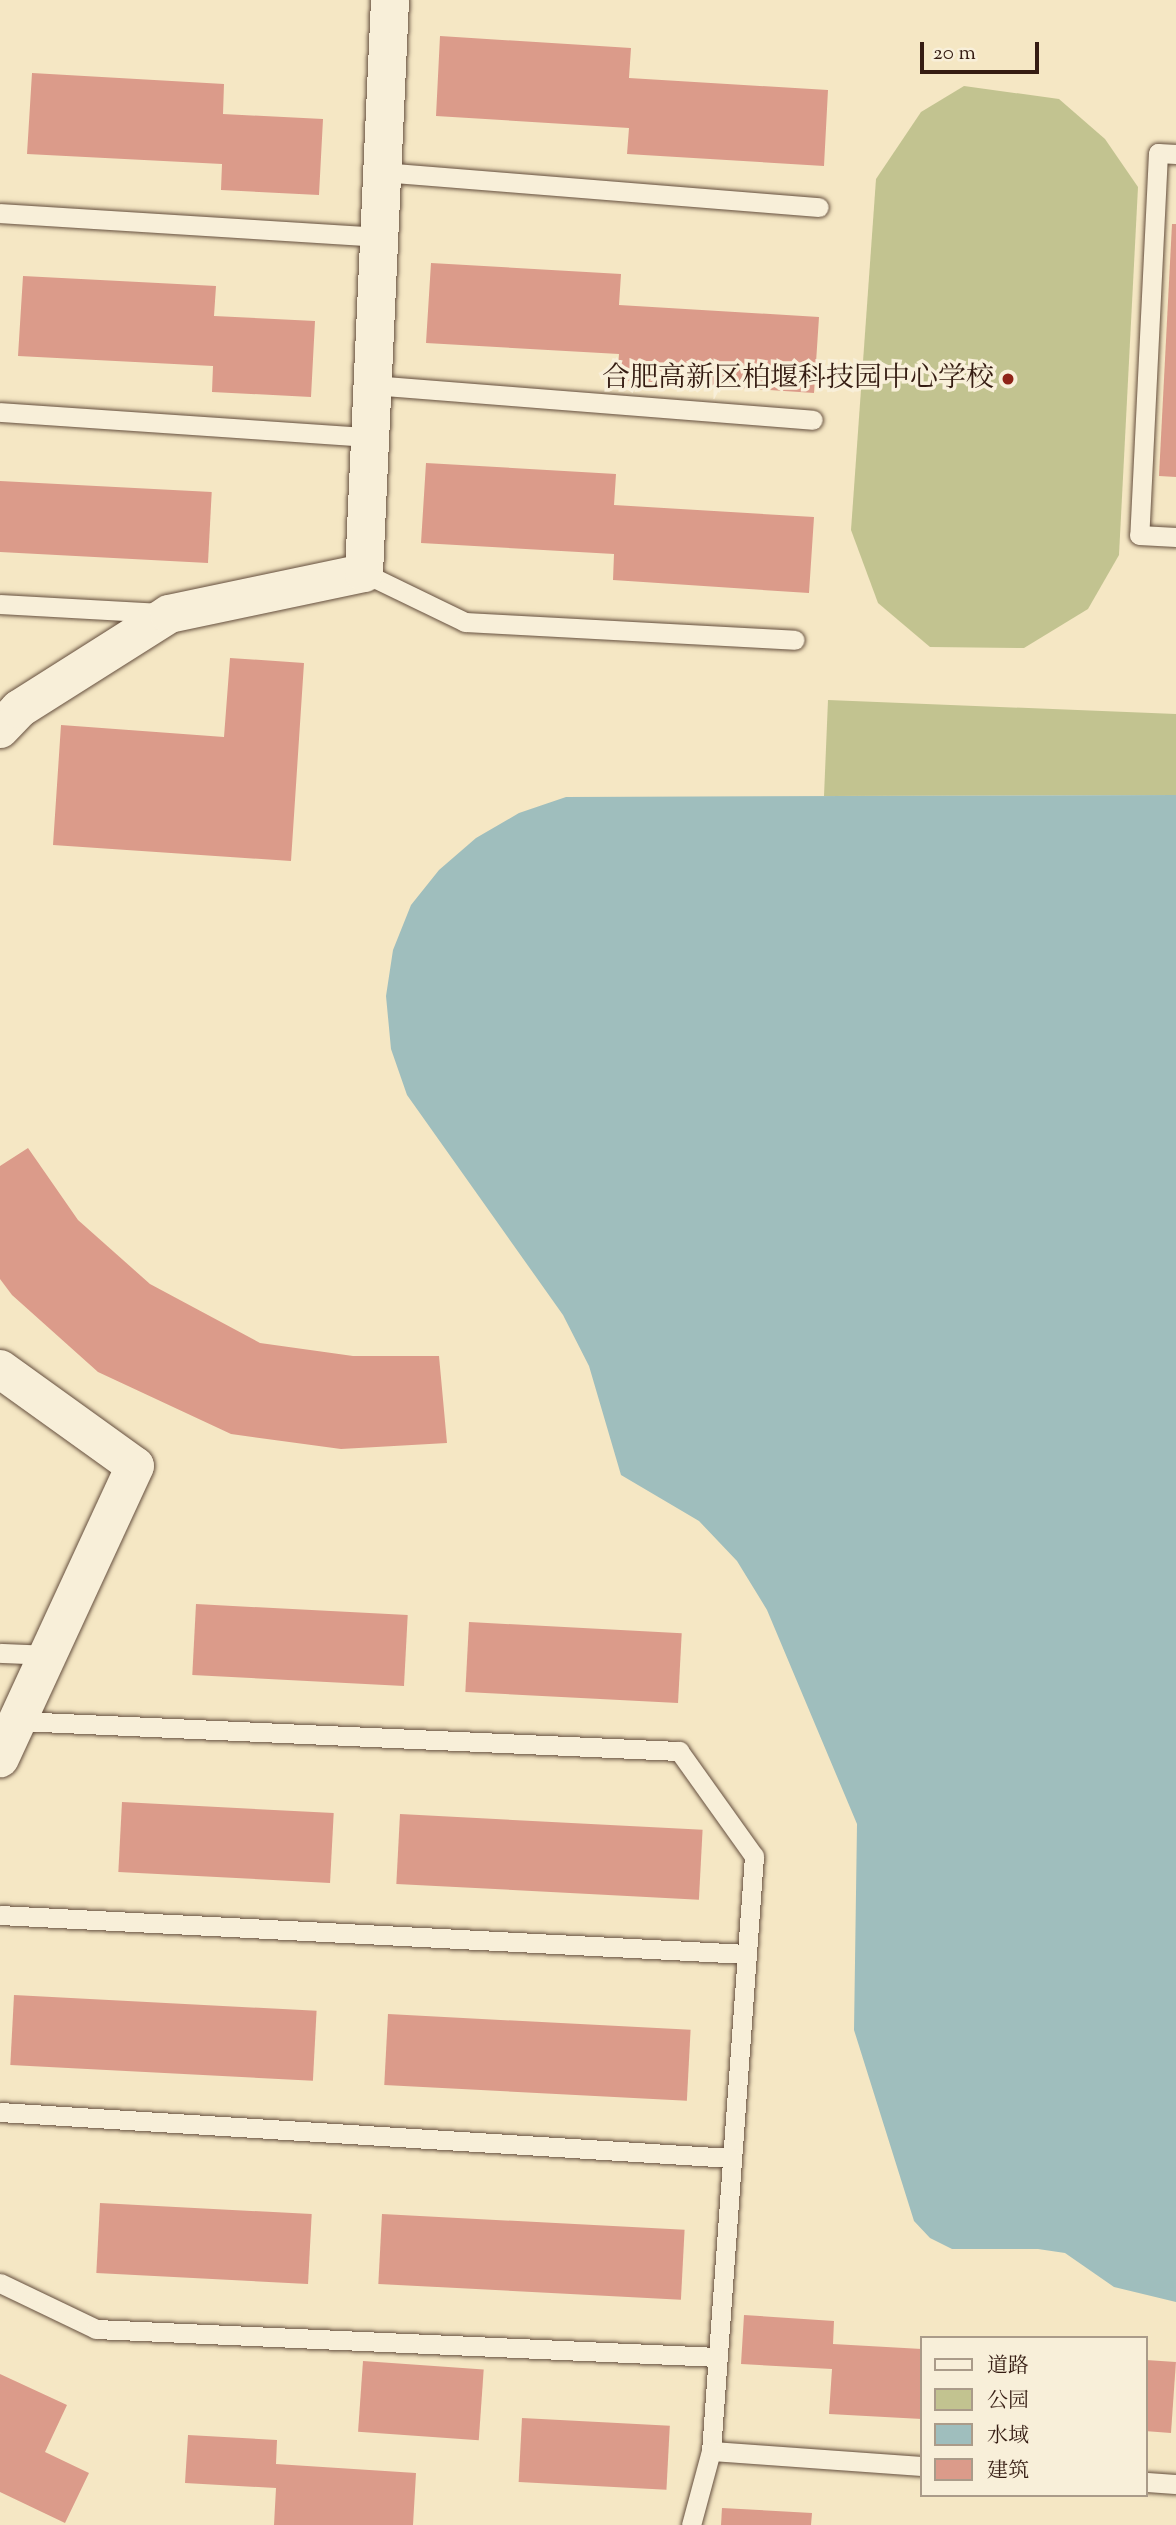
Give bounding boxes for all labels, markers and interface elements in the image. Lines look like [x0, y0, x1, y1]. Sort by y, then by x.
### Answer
scale bar [924, 28, 1043, 72]
text: 20 m [933, 39, 976, 69]
place label: 合肥高新区柏堰科技园中心学校 [602, 362, 994, 396]
marker: 合肥高新区柏堰科技园中心学校 [1000, 371, 1016, 387]
legend [920, 2336, 1148, 2497]
text: 道路 [987, 2352, 1029, 2382]
text: 公园 [987, 2387, 1029, 2417]
text: 水域 [987, 2422, 1029, 2452]
text: 建筑 [987, 2457, 1029, 2487]

